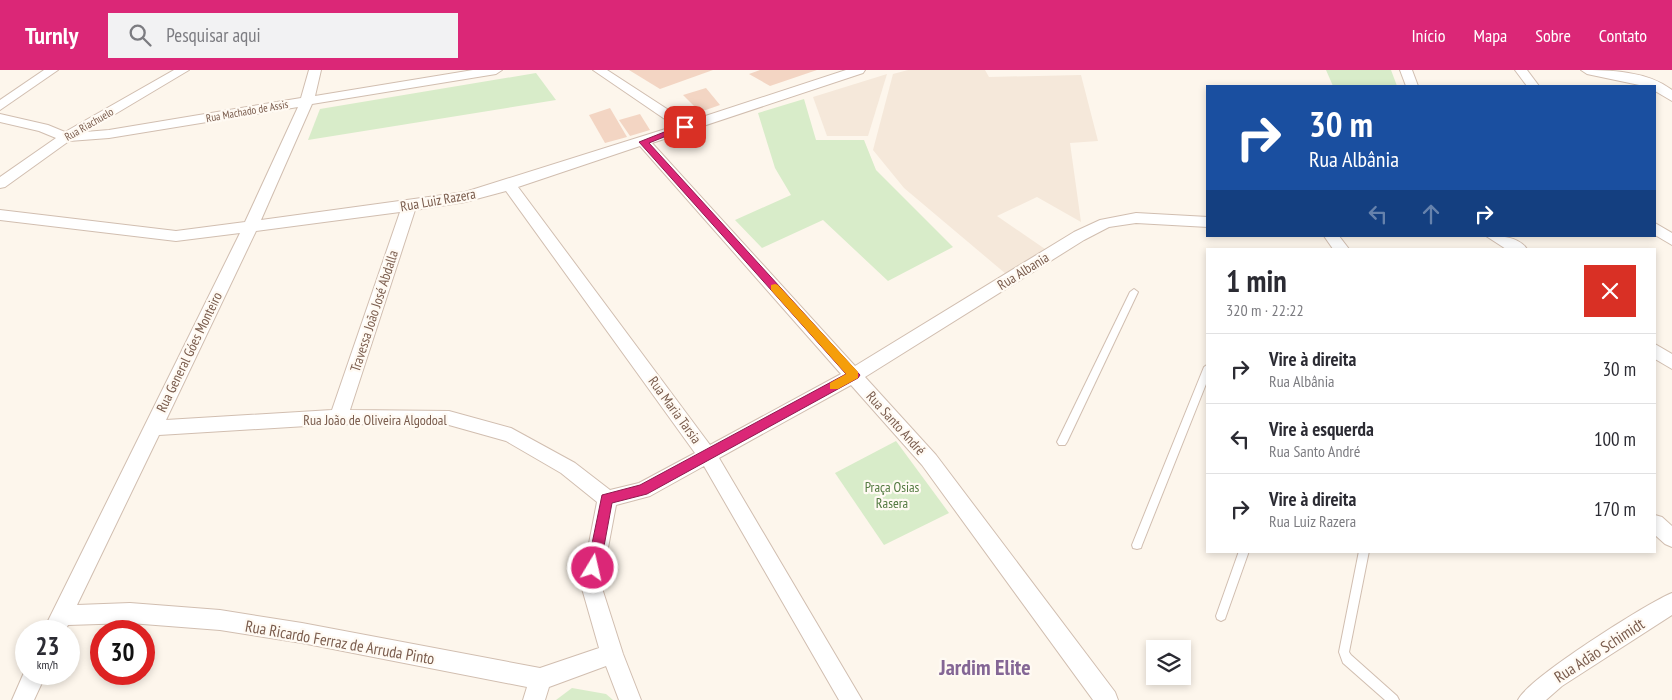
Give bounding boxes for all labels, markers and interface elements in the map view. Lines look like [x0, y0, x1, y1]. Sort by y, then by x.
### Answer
search box [108, 13, 458, 58]
text: Turnly [25, 20, 78, 51]
icon: search [126, 21, 154, 49]
text: Pesquisar aqui [166, 23, 261, 47]
text: Início [1411, 24, 1445, 47]
text: Mapa [1473, 24, 1507, 47]
text: Sobre [1535, 24, 1571, 47]
text: Contato [1599, 24, 1647, 47]
street label: Rua Machado de Assis [205, 97, 290, 125]
text: 30 m [1309, 101, 1373, 147]
street label: Rua Riachuelo [62, 104, 116, 144]
icon: right [1226, 105, 1291, 170]
pin [664, 106, 706, 148]
icon: arrive [671, 113, 699, 141]
text: Rua Albânia [1309, 145, 1399, 173]
street label: Rua Luiz Razera [399, 185, 477, 215]
icon: left [1364, 200, 1392, 228]
icon: ahead [1417, 200, 1445, 228]
icon: right [1470, 200, 1498, 228]
street label: Travessa João José Abdalla [346, 248, 402, 374]
street label: Rua Albania [994, 248, 1052, 294]
text: 1 min [1226, 261, 1287, 300]
button: close [1584, 265, 1636, 317]
street label: Rua General Góes Monteiro [152, 289, 226, 415]
text: 320 m · 22:22 [1226, 300, 1304, 320]
text: Vire à direita [1269, 347, 1356, 371]
icon: right [1226, 355, 1254, 383]
text: 30 m [1603, 357, 1636, 381]
text: Rua Albânia [1269, 371, 1335, 391]
street label: Rua Maria Tarsia [645, 373, 705, 447]
street label: Rua Santo André [863, 387, 930, 459]
street label: Rua João de Oliveira Algodoal [303, 411, 447, 429]
text: Vire à esquerda [1269, 417, 1374, 441]
icon: left [1226, 425, 1254, 453]
text: 100 m [1594, 427, 1636, 451]
text: Rua Santo André [1269, 441, 1360, 461]
park label: Praça Osias Rasera [865, 478, 920, 512]
text: Vire à direita [1269, 487, 1356, 511]
icon: right [1226, 495, 1254, 523]
text: 170 m [1594, 497, 1636, 521]
text: Rua Luiz Razera [1269, 511, 1356, 531]
position arrow [566, 541, 618, 593]
street label: Rua Adão Schimidt [1550, 613, 1648, 687]
street label: Rua Ricardo Ferraz de Arruda Pinto [244, 615, 436, 669]
speed limit sign: 30 [90, 620, 155, 685]
text: 23 [36, 630, 59, 662]
map controls [1146, 640, 1191, 685]
button: layers [1146, 640, 1191, 685]
district label: Jardim Elite [938, 653, 1031, 681]
text: km/h [37, 657, 58, 672]

